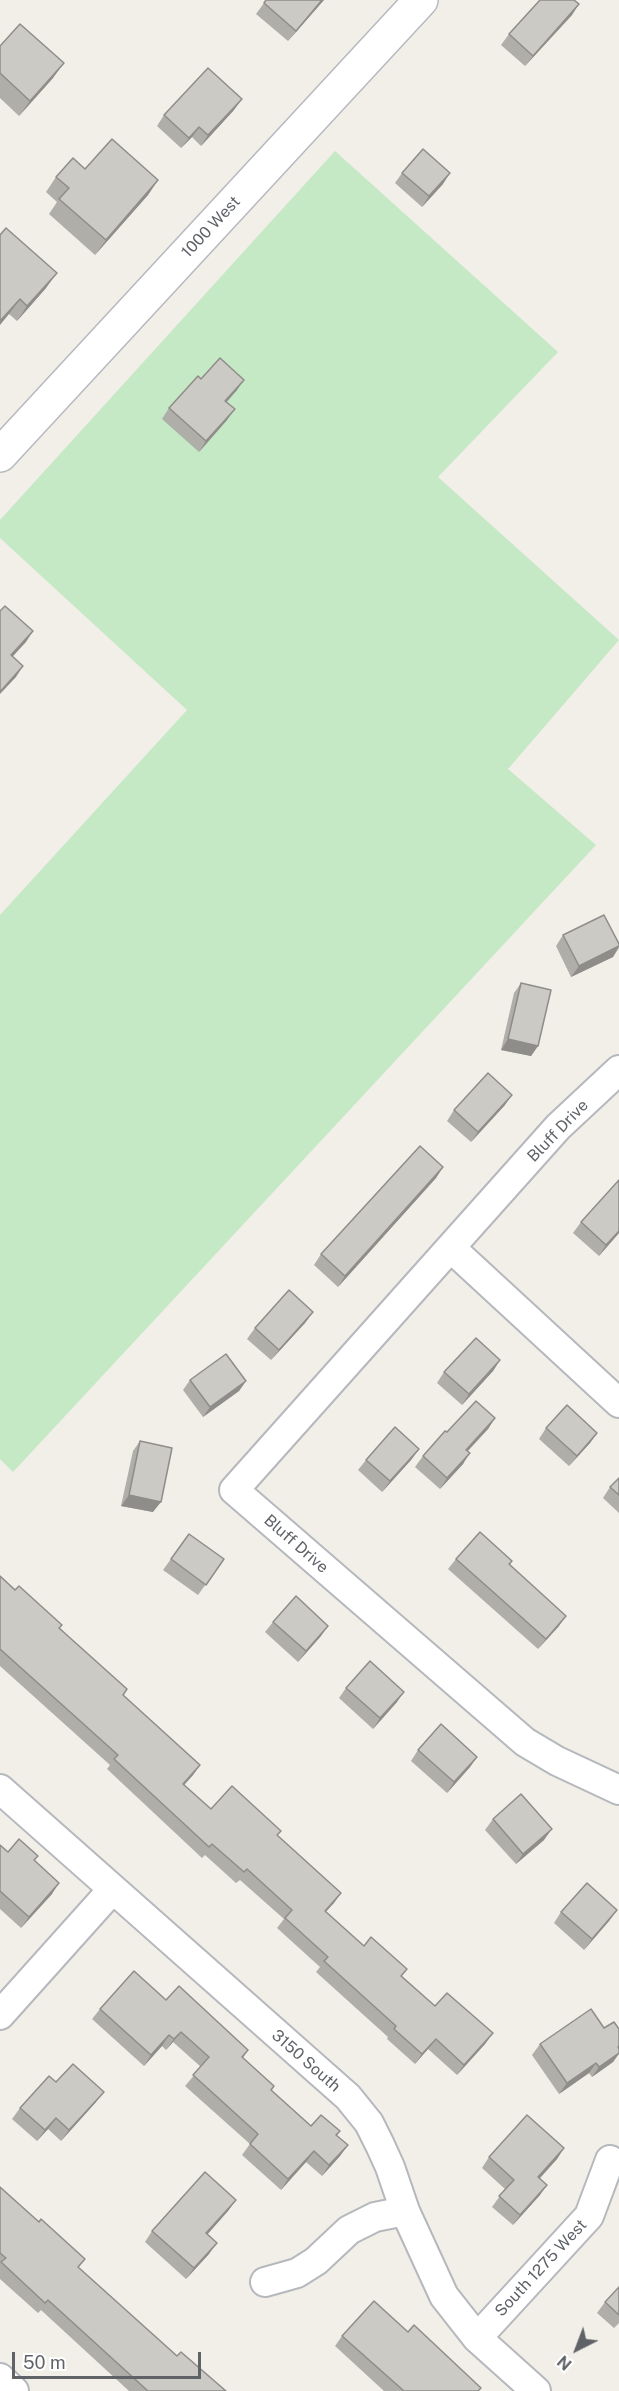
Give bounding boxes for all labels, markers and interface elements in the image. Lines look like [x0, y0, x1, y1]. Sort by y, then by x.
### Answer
street label: 1000 West [178, 192, 244, 262]
street label: Bluff Drive [524, 1096, 592, 1166]
street label: Bluff Drive [260, 1511, 332, 1577]
street label: 3150 South [268, 2026, 344, 2096]
street label: South 1275 West [491, 2215, 591, 2321]
north arrow [547, 2319, 607, 2379]
scale bar [15, 2340, 204, 2378]
text: 50 m [23, 2352, 66, 2373]
text: N [554, 2352, 576, 2374]

